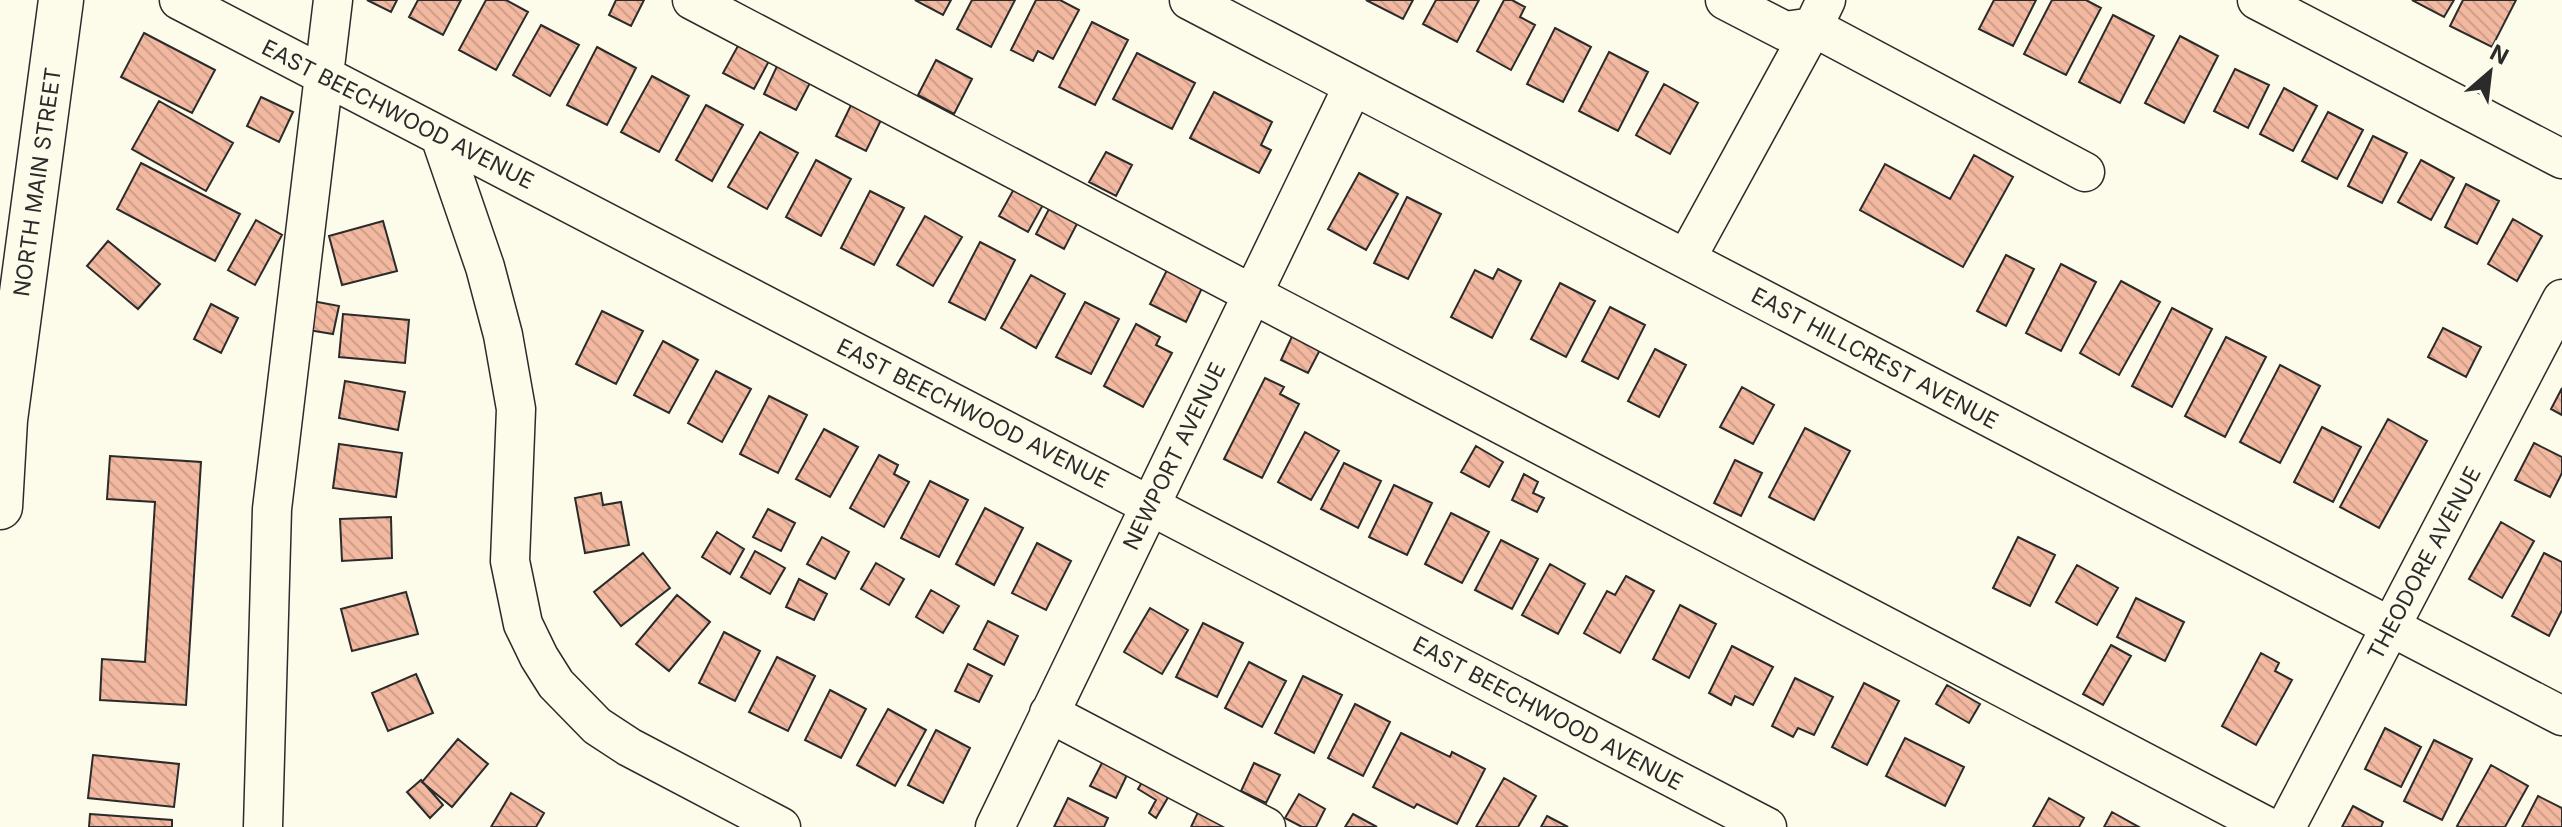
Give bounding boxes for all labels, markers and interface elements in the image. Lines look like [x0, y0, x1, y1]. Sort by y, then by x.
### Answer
north arrow [2450, 32, 2530, 112]
street label: EAST BEECHWOOD AVENUE [258, 34, 538, 194]
text: N [2486, 39, 2513, 70]
street label: NORTH MAIN STREET [8, 66, 66, 298]
street label: EAST HILLCREST AVENUE [1747, 282, 2003, 434]
street label: EAST BEECHWOOD AVENUE [833, 333, 1113, 493]
street label: NEWPORT AVENUE [1117, 358, 1231, 554]
street label: THEODORE AVENUE [2362, 462, 2486, 664]
street label: EAST BEECHWOOD AVENUE [1409, 631, 1687, 795]

